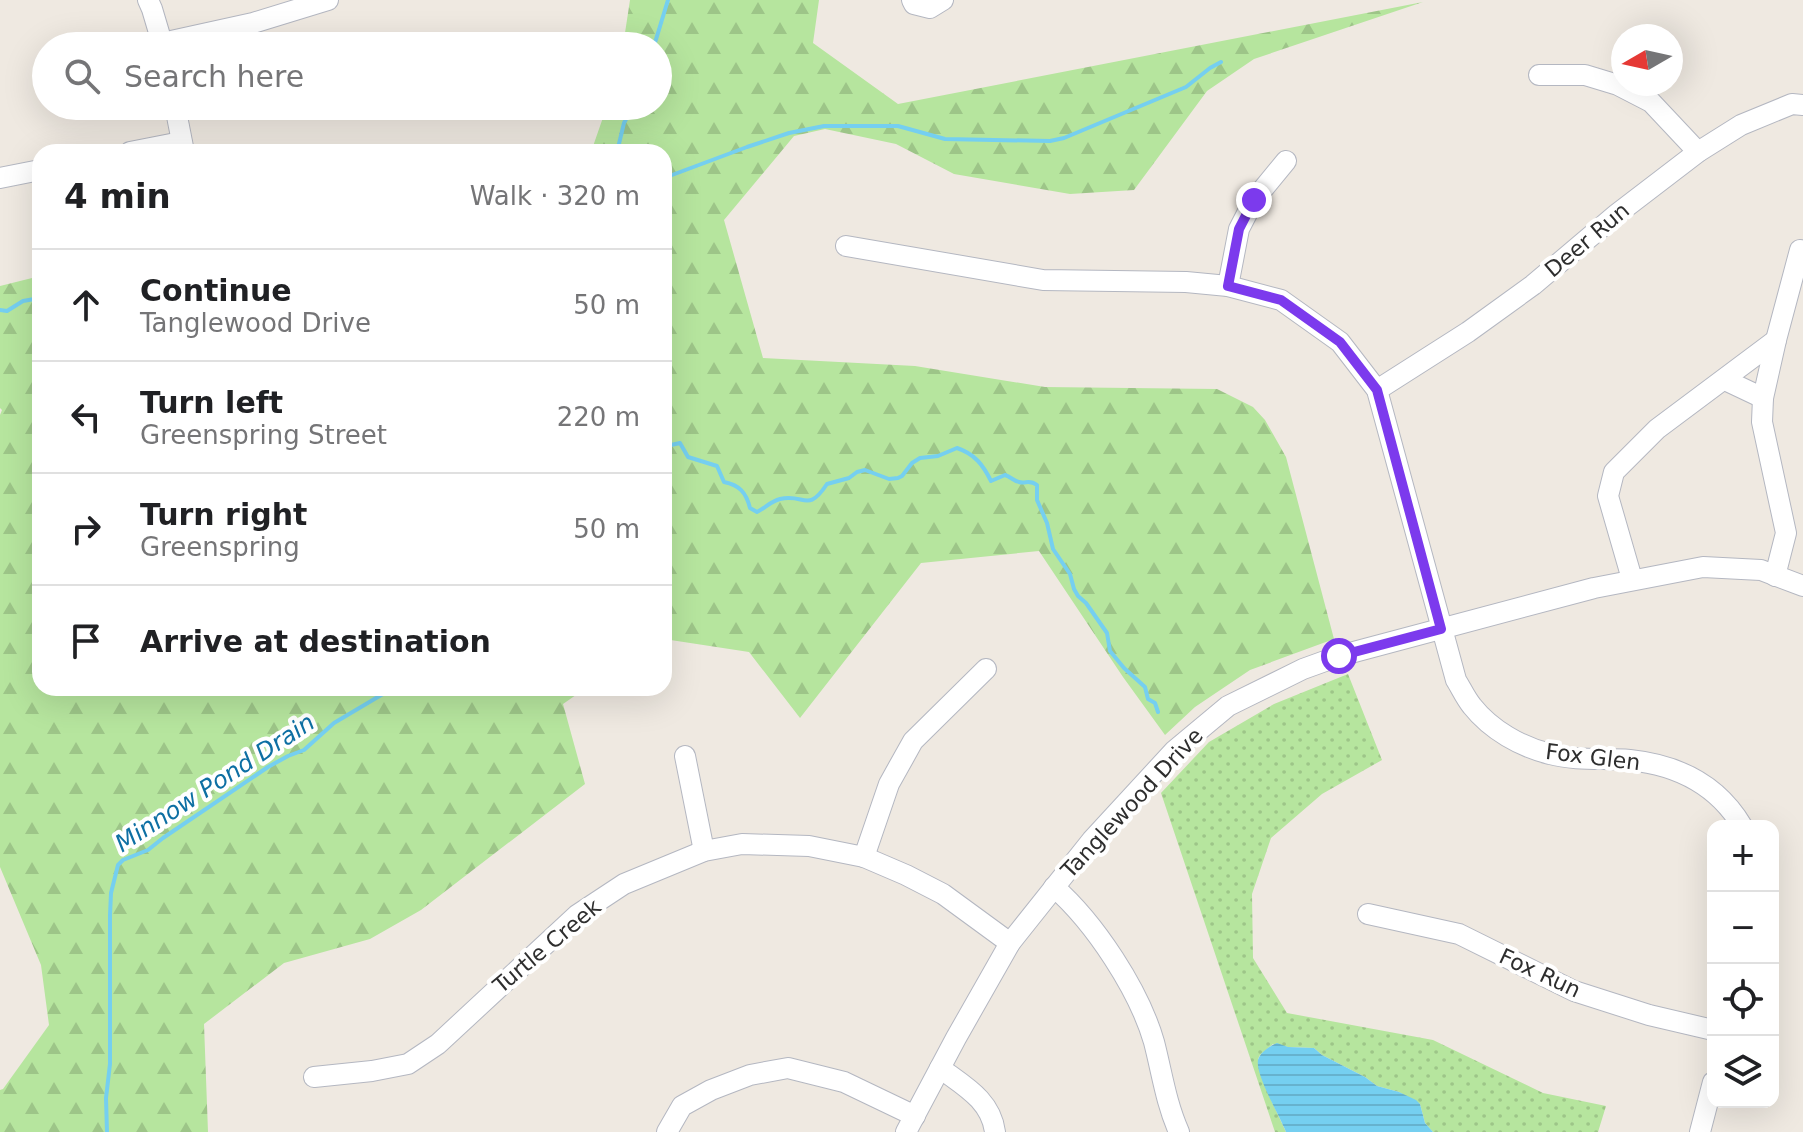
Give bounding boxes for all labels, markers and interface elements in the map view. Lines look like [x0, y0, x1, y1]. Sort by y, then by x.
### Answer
north arrow [1611, 24, 1683, 96]
search box [32, 32, 672, 120]
icon: search [60, 54, 104, 98]
text: Search here [124, 59, 304, 94]
text: 4 min [64, 176, 171, 216]
text: Walk · 320 m [470, 181, 640, 211]
route end [1236, 182, 1272, 218]
street label: Deer Run [1540, 198, 1634, 282]
text: Continue [140, 273, 292, 308]
icon: ahead [64, 283, 108, 327]
text: 50 m [573, 290, 640, 320]
text: Tanglewood Drive [140, 308, 371, 338]
text: Turn left [140, 385, 283, 420]
icon: left [64, 395, 108, 439]
text: 220 m [557, 402, 640, 432]
text: Greenspring Street [140, 420, 387, 450]
text: Turn right [140, 497, 307, 532]
icon: right [64, 507, 108, 551]
text: 50 m [573, 514, 640, 544]
text: Greenspring [140, 532, 300, 562]
icon: arrive [64, 619, 108, 663]
text: Arrive at destination [140, 624, 491, 659]
route start [1321, 638, 1357, 674]
water label: Minnow Pond Drain [110, 708, 320, 858]
street label: Tanglewood Drive [1056, 723, 1208, 884]
street label: Fox Glen [1544, 739, 1642, 775]
map controls [1707, 820, 1779, 1108]
button: + [1707, 820, 1779, 892]
button: − [1707, 892, 1779, 964]
street label: Turtle Creek [488, 894, 606, 999]
street label: Fox Run [1495, 943, 1585, 1003]
button: locate [1707, 964, 1779, 1036]
button: layers [1707, 1036, 1779, 1108]

